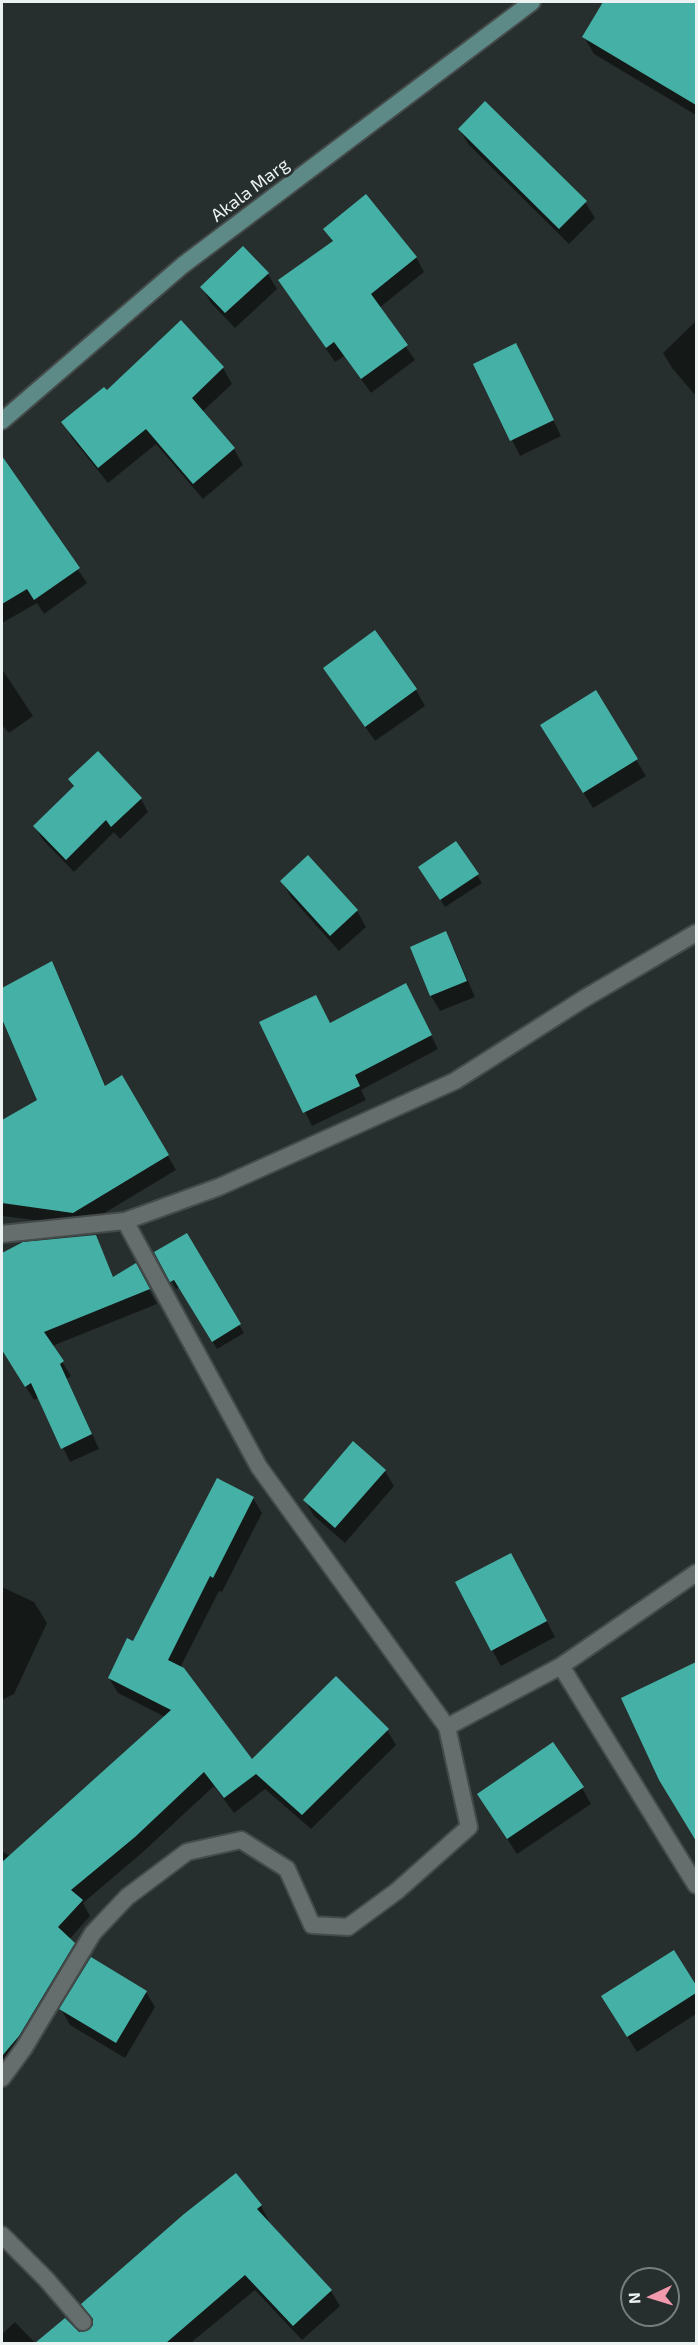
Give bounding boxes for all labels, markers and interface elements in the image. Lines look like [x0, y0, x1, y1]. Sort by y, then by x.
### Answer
street label: Akala Marg [207, 154, 293, 226]
north arrow [620, 2267, 680, 2327]
text: N [624, 2292, 643, 2305]

